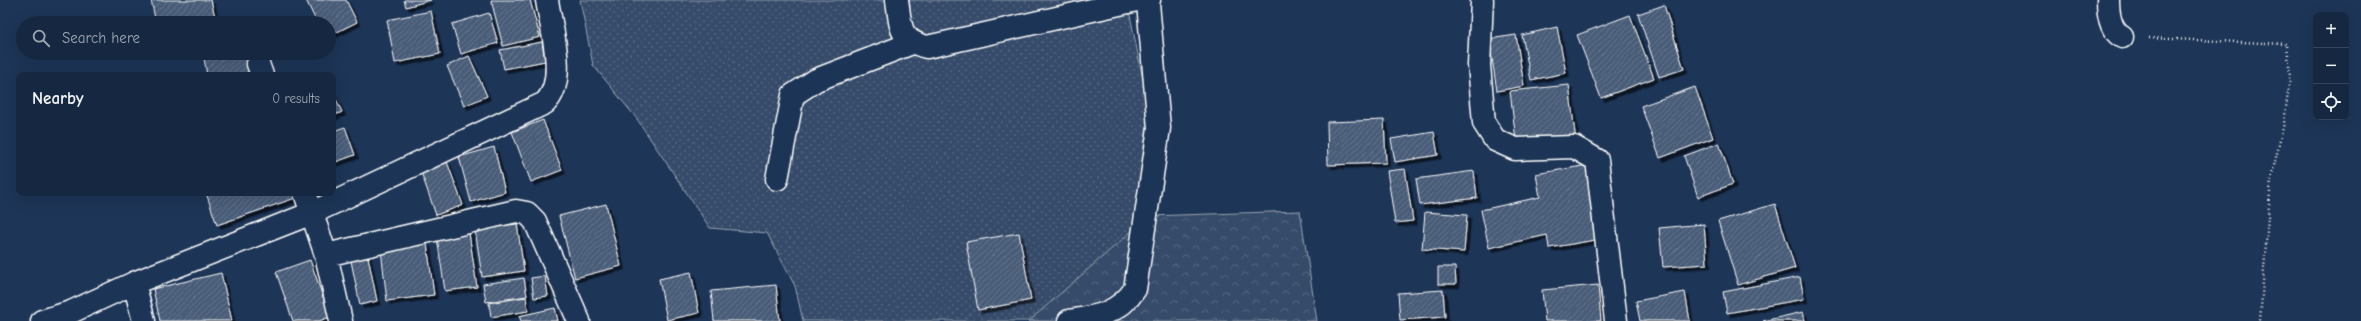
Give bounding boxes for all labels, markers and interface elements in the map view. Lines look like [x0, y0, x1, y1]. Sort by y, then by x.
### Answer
map controls [2313, 12, 2349, 120]
button: + [2313, 12, 2349, 48]
search box [16, 16, 336, 60]
icon: search [30, 27, 52, 49]
text: Search here [62, 29, 140, 47]
button: − [2313, 48, 2349, 84]
button: locate [2313, 84, 2349, 120]
text: Nearby [32, 89, 83, 108]
text: 0 results [272, 91, 320, 106]

